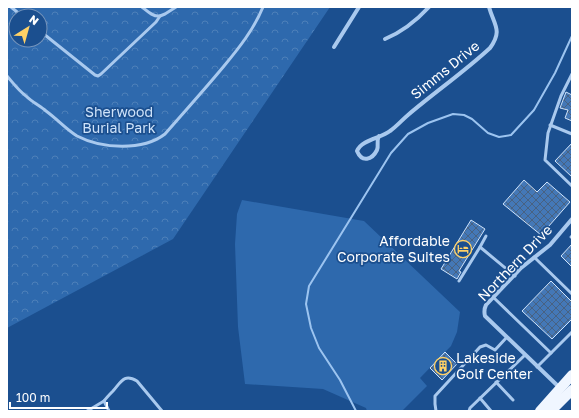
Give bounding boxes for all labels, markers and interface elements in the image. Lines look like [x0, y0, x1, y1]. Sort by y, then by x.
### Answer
north arrow [8, 8, 48, 48]
text: N [27, 12, 42, 27]
street label: Simms Drive [407, 37, 482, 102]
park label: Sherwood Burial Park [82, 103, 156, 136]
street label: Northern Drive [474, 221, 555, 304]
place label: Affordable Corporate Suites [337, 232, 450, 265]
hotel icon: Affordable Corporate Suites [453, 239, 473, 259]
place label: Lakeside Golf Center [456, 349, 533, 382]
building icon: Lakeside Golf Center [433, 356, 453, 376]
scale bar [10, 384, 107, 410]
text: 100 m [16, 390, 50, 405]

